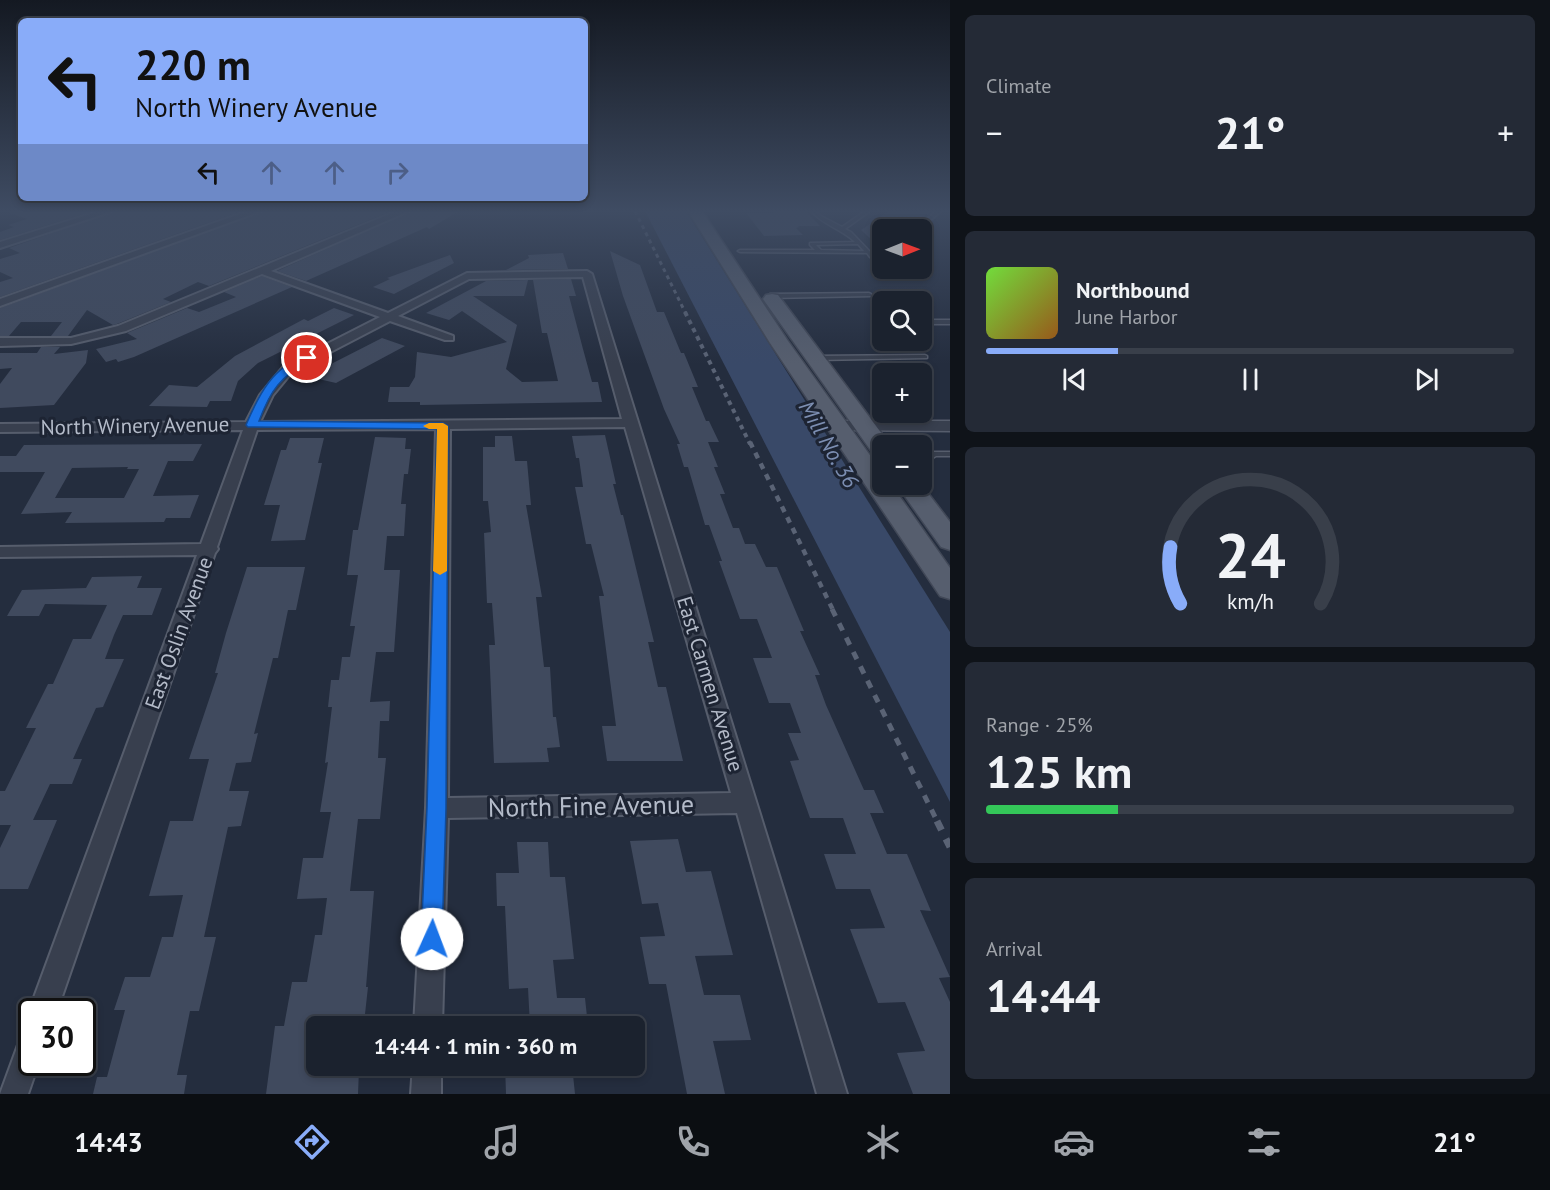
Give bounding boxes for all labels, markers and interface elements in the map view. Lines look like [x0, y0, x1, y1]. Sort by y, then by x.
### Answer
text: 220 m [135, 37, 251, 92]
icon: left [36, 42, 114, 120]
text: Climate [986, 73, 1052, 99]
text: North Winery Avenue [135, 90, 378, 124]
text: 21° [1215, 103, 1285, 161]
text: − [986, 111, 1003, 154]
text: + [1497, 111, 1514, 154]
icon: left [192, 156, 225, 189]
icon: ahead [255, 156, 288, 189]
icon: ahead [318, 156, 351, 189]
icon: right [381, 156, 414, 189]
north arrow [872, 219, 932, 279]
map controls [872, 219, 932, 495]
text: Northbound [1076, 276, 1190, 304]
button: search [872, 291, 932, 351]
text: June Harbor [1076, 304, 1178, 330]
pin [281, 332, 332, 383]
icon: arrive [290, 341, 323, 374]
button: + [872, 363, 932, 423]
icon: previous [1058, 363, 1091, 396]
icon: pause [1234, 363, 1267, 396]
icon: next [1410, 363, 1443, 396]
water label: Mill No. 36 [793, 395, 865, 493]
street label: North Winery Avenue [40, 410, 230, 441]
button: − [872, 435, 932, 495]
text: 24 [1215, 514, 1285, 595]
street label: East Oslin Avenue [138, 553, 219, 713]
text: km/h [1226, 587, 1273, 615]
street label: East Carmen Avenue [671, 593, 750, 775]
text: Range · 25% [986, 712, 1093, 738]
text: 125 km [986, 742, 1132, 800]
street label: North Fine Avenue [488, 787, 694, 824]
position arrow [400, 907, 464, 971]
text: Arrival [986, 936, 1042, 962]
text: 14:44 [986, 966, 1100, 1024]
speed limit sign: 30 [18, 998, 96, 1076]
text: 14:44 · 1 min · 360 m [374, 1032, 577, 1060]
icon: directions [291, 1121, 333, 1163]
icon: music [481, 1121, 523, 1163]
icon: phone [672, 1121, 714, 1163]
icon: climate [862, 1121, 904, 1163]
icon: car [1053, 1121, 1095, 1163]
icon: filters [1243, 1121, 1285, 1163]
text: 14:43 [74, 1125, 143, 1159]
text: 21° [1433, 1125, 1476, 1159]

